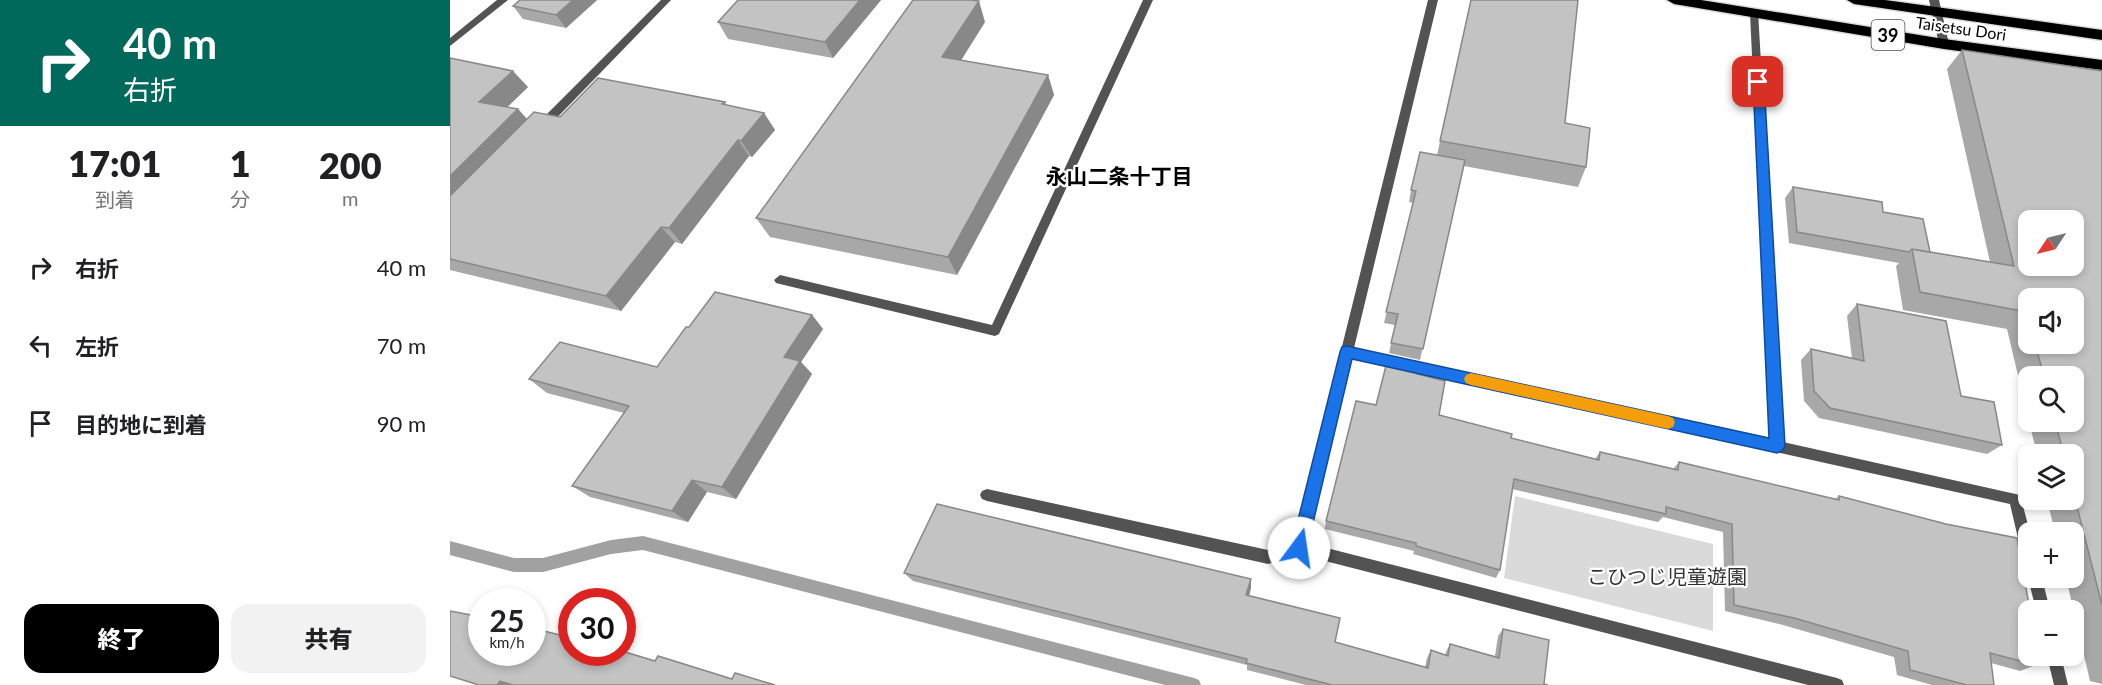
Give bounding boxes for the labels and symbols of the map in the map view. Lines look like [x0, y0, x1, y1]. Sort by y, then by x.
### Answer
street label: Taisetsu Dori [1915, 12, 2007, 44]
road number: 39 [1872, 20, 1904, 50]
pin [1732, 56, 1783, 107]
district label: 永山二条十丁目 [1046, 163, 1193, 188]
north arrow [2018, 210, 2084, 276]
position arrow [1267, 516, 1331, 580]
park label: こひつじ児童遊園 [1587, 564, 1747, 588]
speed limit sign: 30 [558, 588, 636, 666]

